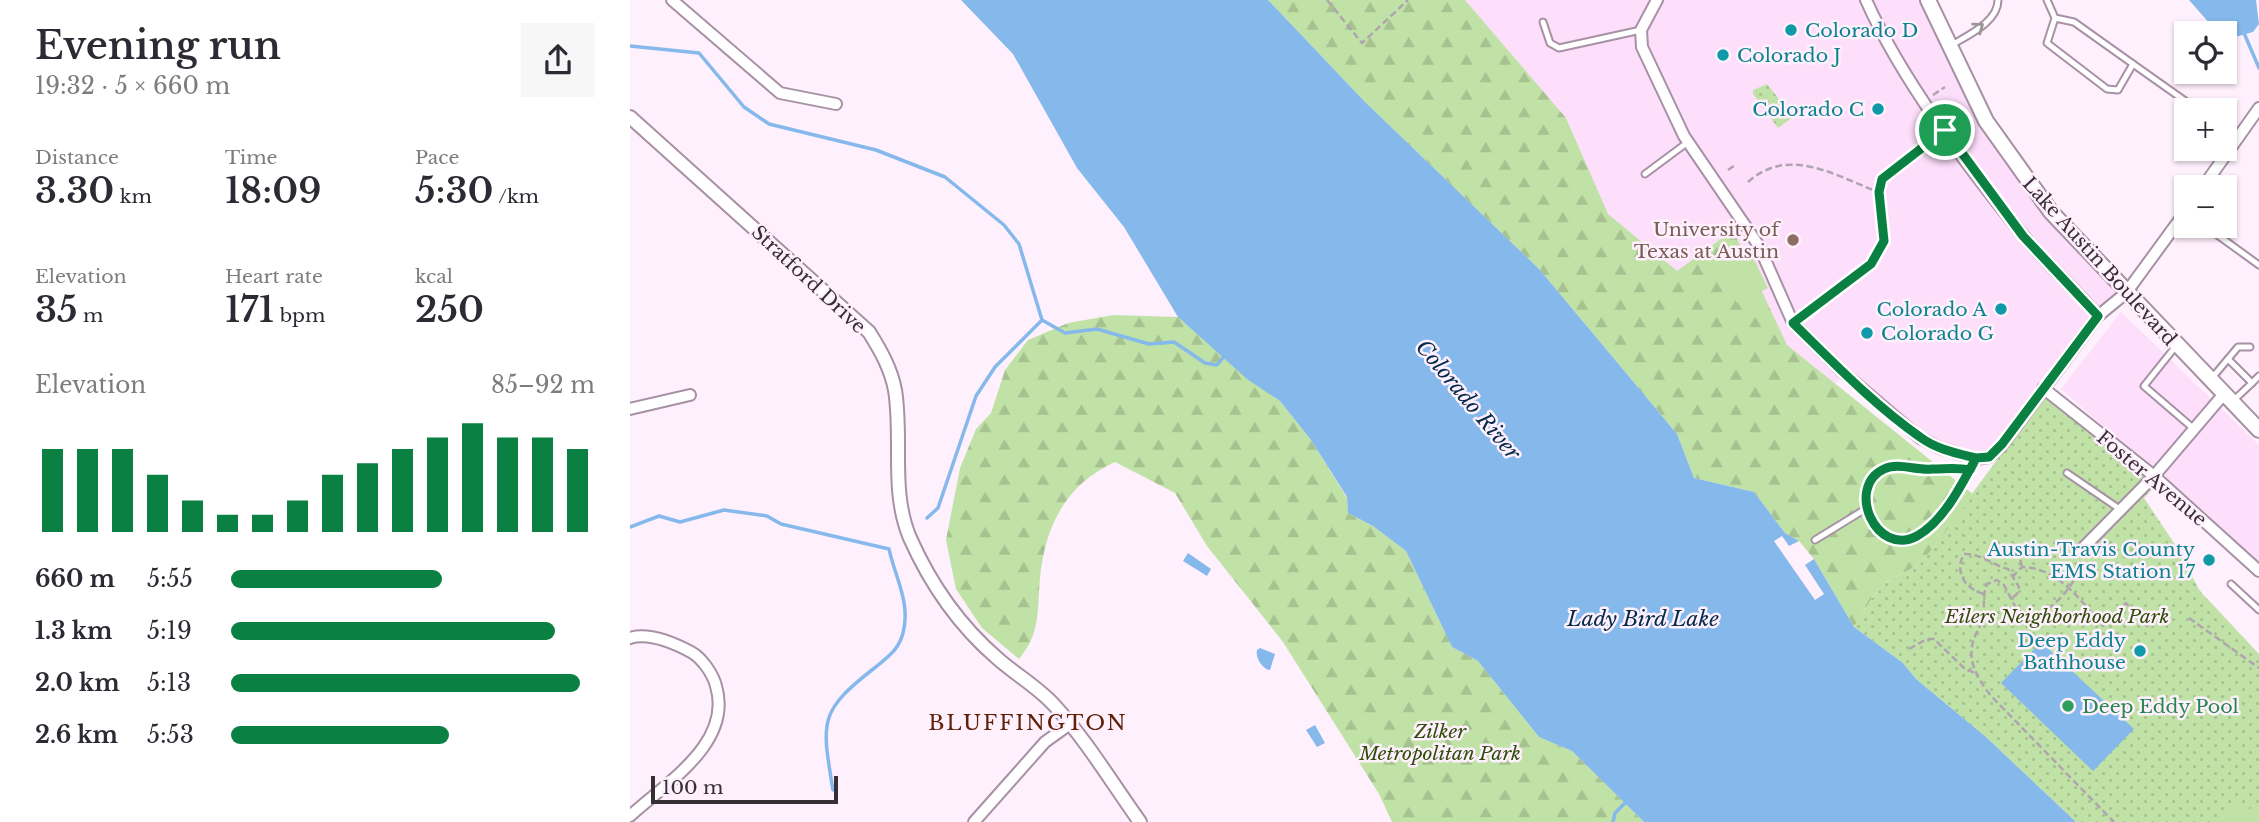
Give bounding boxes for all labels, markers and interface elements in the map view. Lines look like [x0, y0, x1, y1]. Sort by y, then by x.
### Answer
place label: Colorado D [1805, 19, 1918, 42]
map controls [2174, 21, 2237, 238]
button: locate [2174, 21, 2237, 84]
text: Evening run [35, 22, 281, 69]
marker: Colorado D [1783, 22, 1799, 38]
button: share [521, 23, 595, 97]
one-way arrow [1971, 23, 1983, 35]
place label: Colorado J [1737, 44, 1841, 67]
marker: Colorado J [1715, 47, 1731, 63]
text: 19:32 · 5 × 660 m [35, 72, 230, 100]
place label: Colorado C [1752, 98, 1864, 121]
button: + [2174, 98, 2237, 161]
pin [1915, 100, 1975, 160]
marker: Colorado C [1870, 101, 1886, 117]
icon: arrive [1926, 111, 1964, 149]
text: Distance [35, 146, 119, 169]
text: Time [225, 146, 277, 169]
text: Pace [415, 146, 459, 169]
text: 3.30 [35, 169, 114, 212]
text: 18:09 [225, 169, 321, 212]
text: 5:30 [415, 169, 493, 212]
street label: Lake Austin Boulevard [2018, 172, 2182, 351]
button: − [2174, 175, 2237, 238]
text: km [114, 185, 152, 208]
text: /km [493, 185, 539, 208]
place label: University of Texas at Austin [1634, 218, 1781, 263]
street label: Stratford Drive [747, 221, 870, 338]
marker: University of Texas at Austin [1785, 232, 1801, 248]
text: Elevation [35, 265, 127, 288]
text: Heart rate [225, 265, 323, 288]
text: kcal [415, 265, 453, 288]
text: 35 [35, 288, 78, 331]
text: 171 [225, 288, 274, 331]
text: 250 [415, 288, 484, 331]
place label: Colorado A [1877, 298, 1987, 321]
marker: Colorado A [1993, 301, 2009, 317]
text: m [78, 304, 103, 327]
text: bpm [274, 304, 325, 327]
place label: Colorado G [1881, 322, 1995, 345]
marker: Colorado G [1859, 325, 1875, 341]
water label: Colorado River [1410, 335, 1527, 466]
text: Elevation [35, 371, 146, 399]
text: 85–92 m [491, 371, 595, 399]
street label: Foster Avenue [2092, 426, 2211, 531]
place label: Austin-Travis County EMS Station 17 [1986, 538, 2195, 583]
marker: Austin-Travis County EMS Station 17 [2201, 552, 2217, 568]
text: 660 m [35, 565, 115, 593]
text: 5:55 [147, 565, 193, 593]
park label: Eilers Neighborhood Park [1944, 605, 2169, 628]
water label: Lady Bird Lake [1566, 606, 1719, 632]
text: 1.3 km [35, 617, 113, 645]
text: 5:19 [147, 617, 192, 645]
place label: Deep Eddy Bathhouse [2018, 629, 2126, 674]
marker: Deep Eddy Bathhouse [2132, 643, 2148, 659]
text: 2.0 km [35, 669, 120, 697]
text: 5:13 [147, 669, 191, 697]
place label: Deep Eddy Pool [2082, 695, 2239, 718]
marker: Deep Eddy Pool [2060, 698, 2076, 714]
district label: BLUFFINGTON [928, 710, 1128, 736]
park label: Zilker Metropolitan Park [1358, 720, 1521, 765]
text: 2.6 km [35, 721, 118, 749]
text: 5:53 [147, 721, 194, 749]
scale bar [651, 773, 838, 805]
text: 100 m [662, 776, 723, 799]

